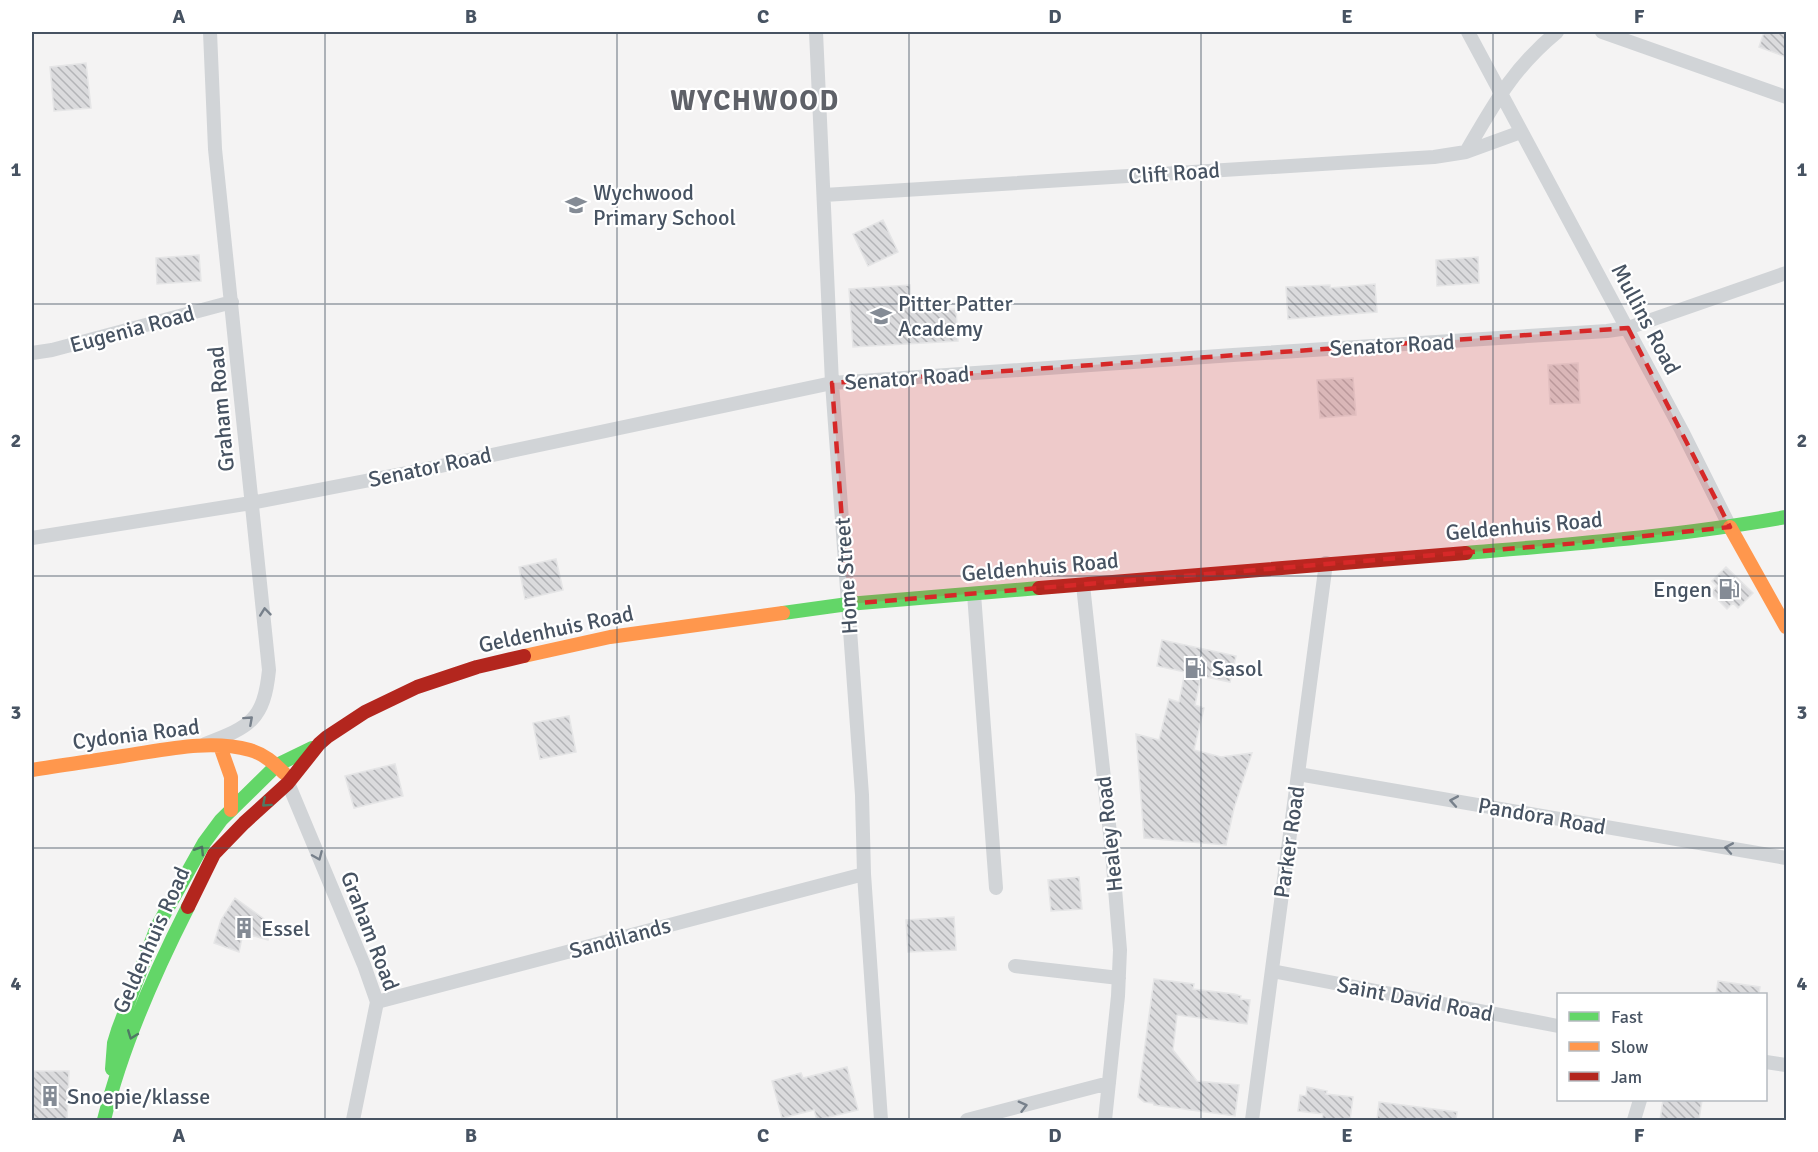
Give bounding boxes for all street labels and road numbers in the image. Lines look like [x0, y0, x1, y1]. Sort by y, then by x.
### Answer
street label: Clift Road [1127, 156, 1221, 190]
street label: Mullins Road [1605, 259, 1687, 379]
street label: Eugenia Road [67, 299, 197, 359]
street label: Senator Road [1329, 328, 1455, 362]
street label: Graham Road [202, 345, 240, 473]
street label: Senator Road [844, 360, 970, 396]
street label: Senator Road [366, 441, 494, 493]
street label: Geldenhuis Road [1444, 506, 1604, 546]
street label: Home Street [828, 516, 864, 635]
street label: Geldenhuis Road [960, 547, 1120, 587]
street label: Geldenhuis Road [476, 599, 636, 659]
street label: Cydonia Road [71, 713, 201, 755]
street label: Healey Road [1090, 775, 1128, 893]
street label: Parker Road [1268, 784, 1310, 900]
street label: Pandora Road [1476, 791, 1608, 841]
street label: Geldenhuis Road [107, 863, 195, 1017]
street label: Graham Road [335, 867, 405, 995]
street label: Sandilands [566, 912, 674, 964]
street label: Saint David Road [1335, 971, 1495, 1027]

